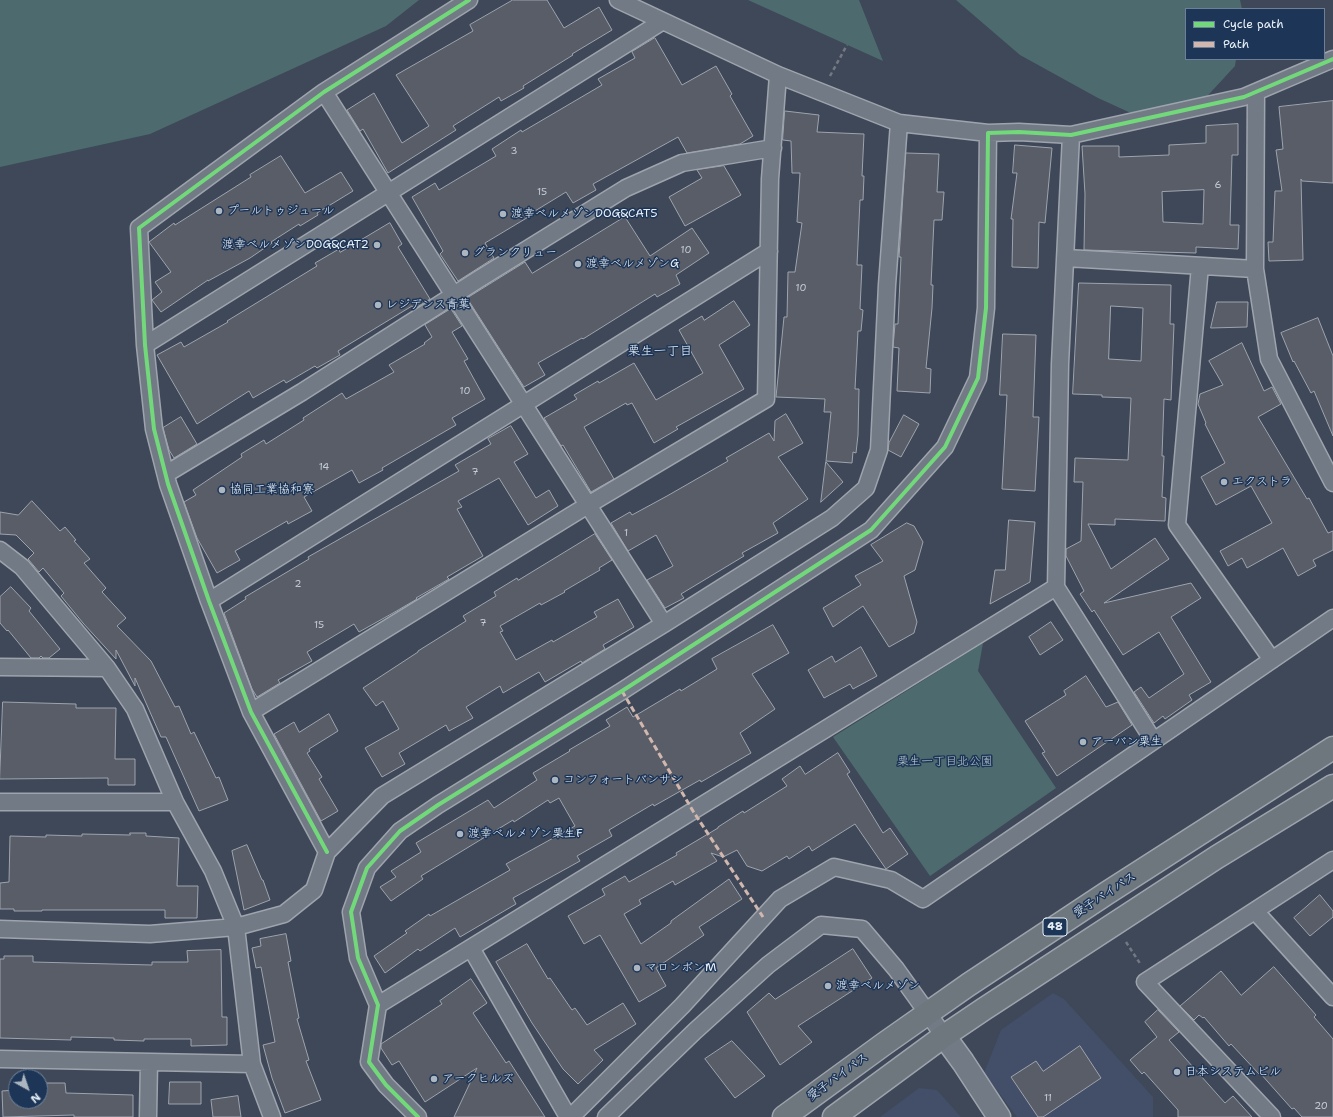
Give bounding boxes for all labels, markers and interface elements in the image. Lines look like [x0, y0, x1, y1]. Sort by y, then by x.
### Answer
legend [1185, 8, 1325, 60]
text: Cycle path [1223, 16, 1284, 32]
text: Path [1223, 36, 1249, 52]
house number: 3 [511, 145, 517, 157]
house number: 6 [1215, 179, 1221, 191]
house number: 15 [537, 186, 547, 198]
place label: プールトゥジュール [227, 204, 334, 218]
marker: プールトゥジュール [214, 206, 224, 216]
place label: 渡幸ベルメゾンDOG&CAT5 [511, 207, 658, 221]
marker: 渡幸ベルメゾンDOG&CAT5 [498, 209, 508, 219]
place label: 渡幸ベルメゾンDOG&CAT2 [222, 238, 369, 252]
marker: 渡幸ベルメゾンDOG&CAT2 [372, 240, 382, 250]
house number: 10 [681, 244, 691, 256]
place label: グランクリュー [473, 246, 557, 260]
marker: グランクリュー [460, 248, 470, 258]
place label: 渡幸ベルメゾンG [586, 257, 679, 271]
marker: 渡幸ベルメゾンG [573, 259, 583, 269]
house number: 10 [796, 282, 806, 294]
place label: レジデンス青葉 [386, 298, 470, 312]
marker: レジデンス青葉 [373, 300, 383, 310]
district label: 栗生一丁目 [628, 344, 692, 360]
house number: 10 [460, 385, 470, 397]
house number: 14 [319, 461, 329, 473]
house number: 7 [472, 466, 478, 478]
place label: エクストラ [1232, 475, 1292, 489]
marker: エクストラ [1219, 477, 1229, 487]
place label: 協同工業協和寮 [230, 483, 314, 497]
marker: 協同工業協和寮 [217, 485, 227, 495]
house number: 1 [624, 527, 628, 539]
house number: 2 [295, 578, 301, 590]
house number: 7 [480, 617, 486, 629]
house number: 15 [314, 619, 324, 631]
place label: アーバン栗生 [1091, 735, 1163, 749]
marker: アーバン栗生 [1078, 737, 1088, 747]
park label: 栗生一丁目北公園 [897, 755, 993, 769]
place label: コンフォートバンサン [563, 773, 683, 787]
marker: コンフォートバンサン [550, 775, 560, 785]
place label: 渡幸ベルメゾン栗生F [468, 827, 583, 841]
marker: 渡幸ベルメゾン栗生F [455, 829, 465, 839]
street label: 愛子バイパス [1071, 869, 1139, 921]
road number: 48 [1043, 918, 1067, 936]
place label: マロンボンM [645, 961, 717, 975]
marker: マロンボンM [632, 963, 642, 973]
place label: 渡幸ベルメゾン [836, 979, 920, 993]
marker: 渡幸ベルメゾン [823, 981, 833, 991]
street label: 愛子バイパス [805, 1050, 871, 1104]
place label: 日本システムビル [1185, 1065, 1281, 1079]
marker: 日本システムビル [1172, 1067, 1182, 1077]
north arrow [8, 1069, 48, 1109]
place label: アークヒルズ [442, 1072, 514, 1086]
marker: アークヒルズ [429, 1074, 439, 1084]
text: N [27, 1089, 44, 1106]
house number: 11 [1044, 1092, 1052, 1104]
house number: 20 [1314, 1100, 1328, 1112]

